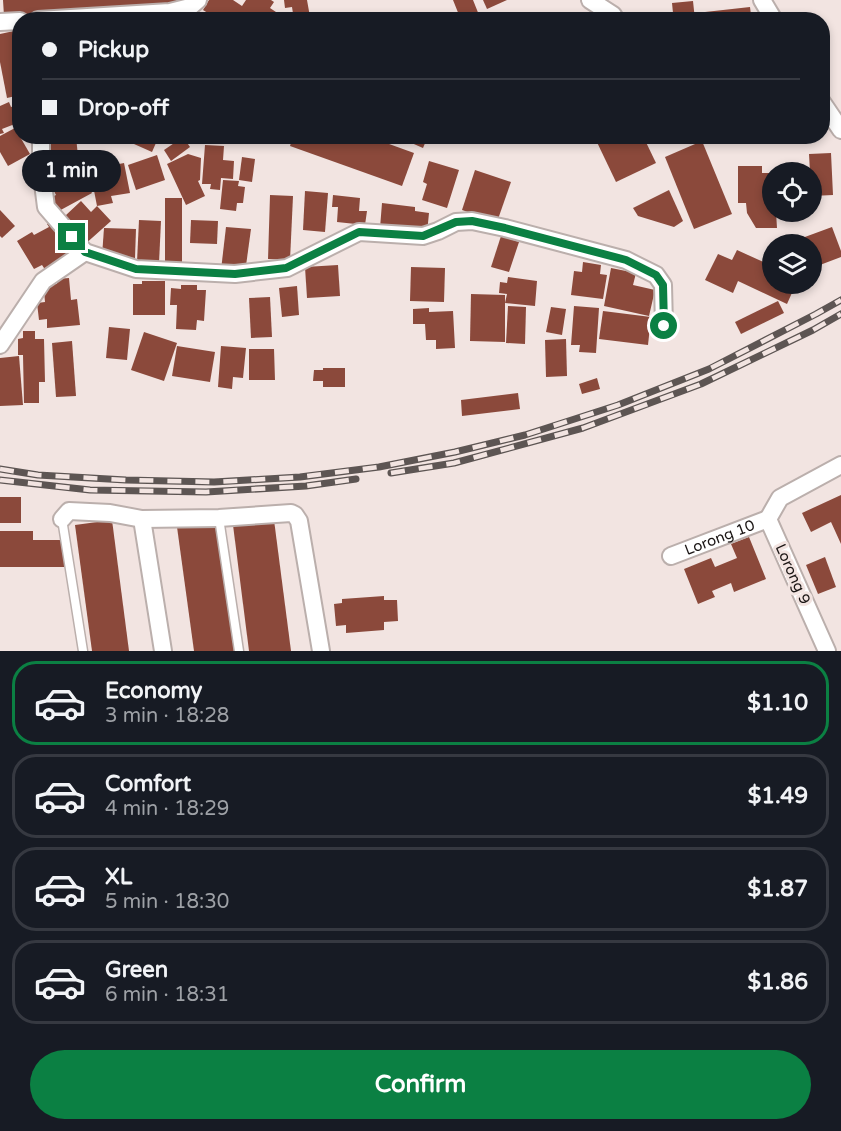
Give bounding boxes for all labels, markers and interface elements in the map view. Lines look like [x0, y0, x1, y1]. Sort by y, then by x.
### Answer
text: Pickup [78, 37, 149, 63]
text: Drop-off [78, 95, 169, 121]
callout: 1 min [22, 150, 122, 192]
text: 1 min [45, 159, 98, 183]
map controls [762, 162, 822, 294]
button: locate [762, 162, 822, 222]
route end [58, 223, 85, 250]
button: layers [762, 234, 822, 294]
route start [650, 312, 677, 339]
street label: Lorong 10 [682, 516, 757, 559]
street label: Lorong 9 [772, 541, 814, 607]
icon: car [33, 676, 87, 730]
text: Economy [105, 678, 202, 704]
text: $1.10 [747, 690, 808, 716]
text: 3 min · 18:28 [105, 704, 229, 728]
icon: car [33, 769, 87, 823]
text: Comfort [105, 771, 191, 797]
text: $1.49 [748, 783, 808, 809]
text: 4 min · 18:29 [105, 797, 229, 821]
icon: car [33, 862, 87, 916]
text: XL [105, 864, 132, 890]
text: $1.87 [747, 876, 808, 902]
text: 5 min · 18:30 [105, 890, 229, 914]
icon: car [33, 955, 87, 1009]
text: Green [105, 957, 168, 983]
text: $1.86 [747, 969, 808, 995]
text: 6 min · 18:31 [105, 983, 229, 1007]
button: Confirm [30, 1050, 811, 1119]

